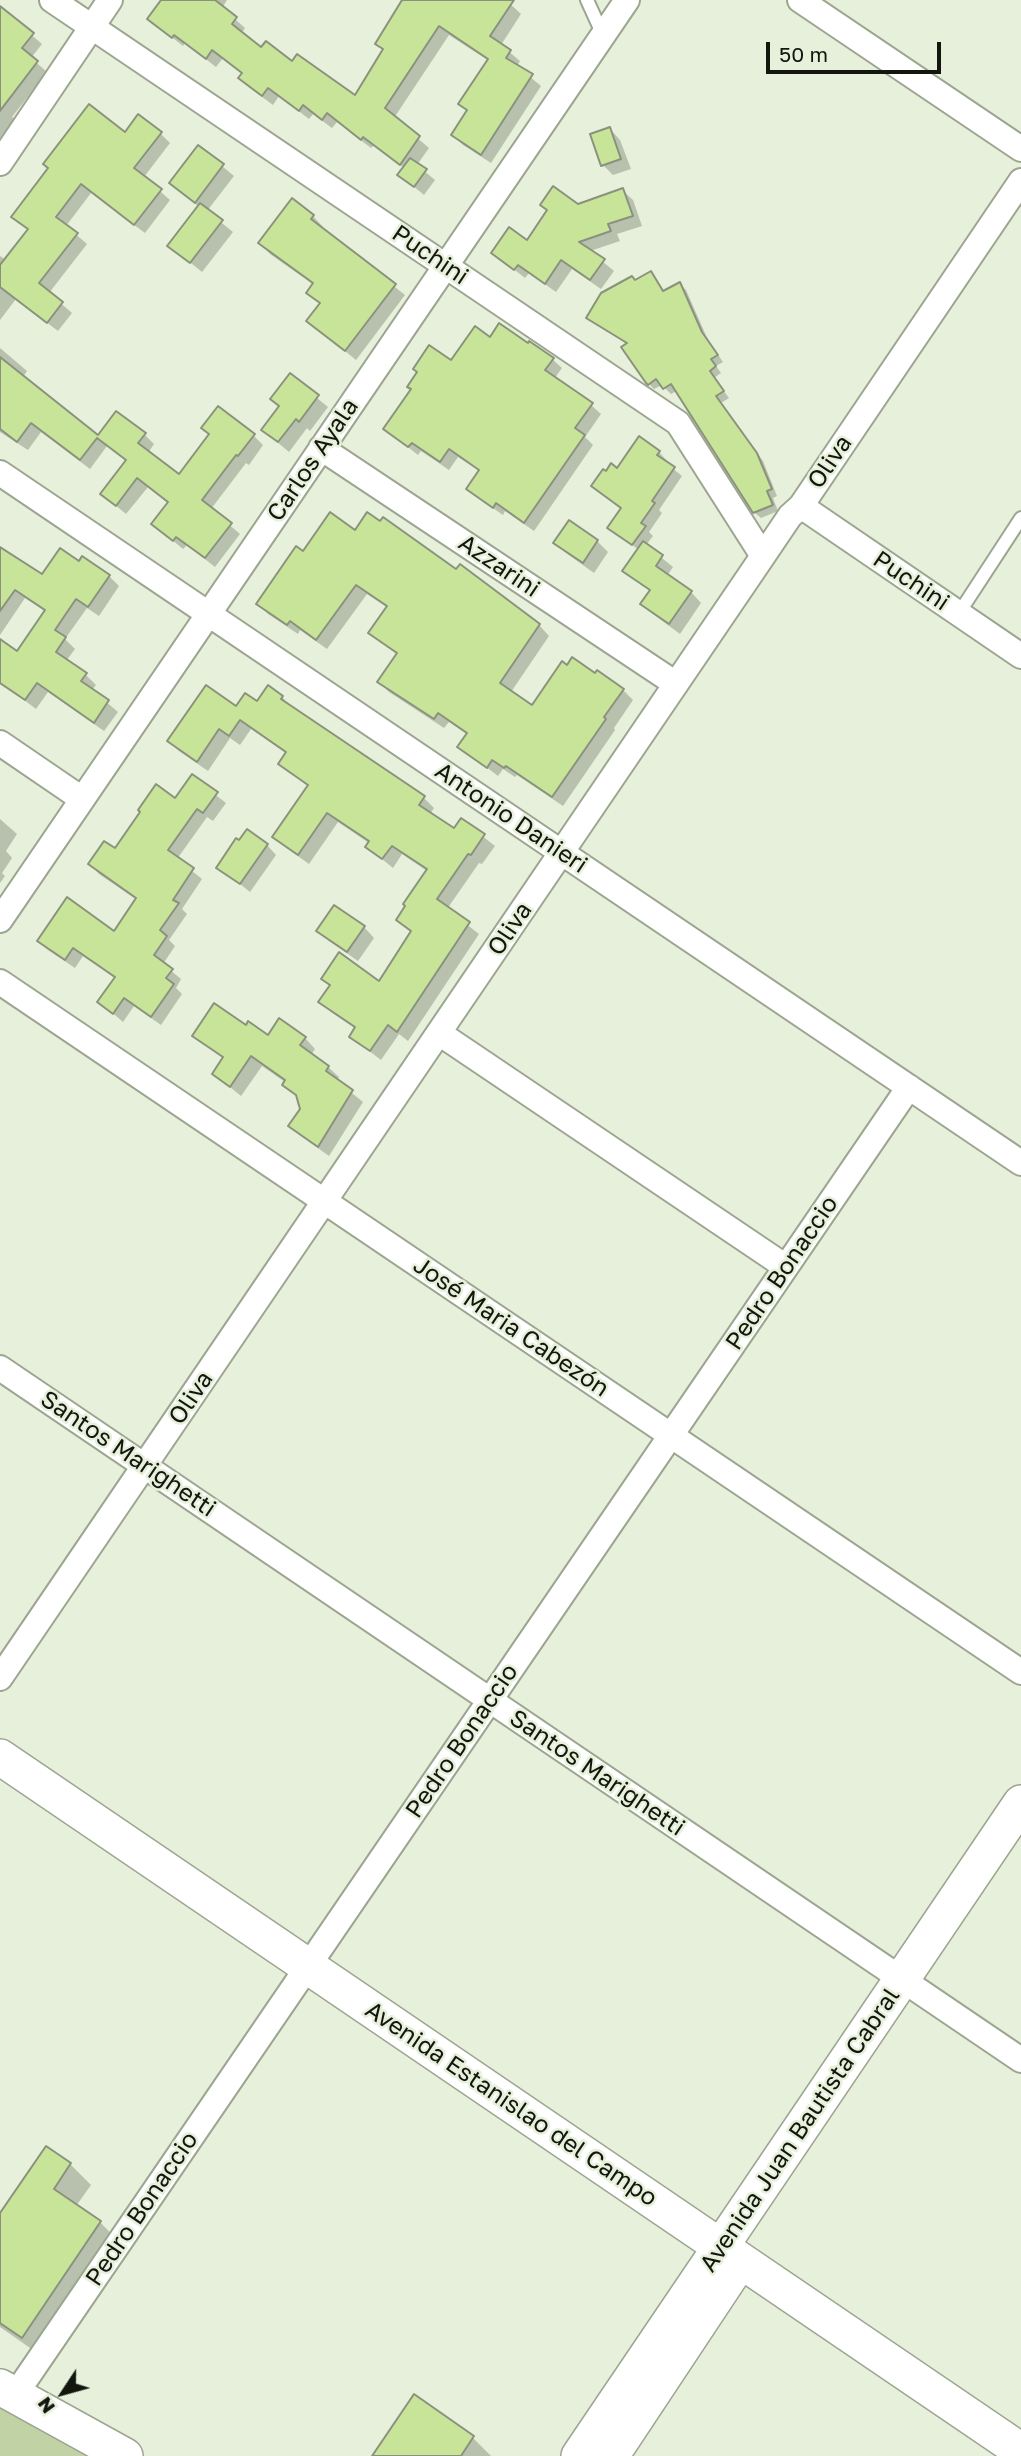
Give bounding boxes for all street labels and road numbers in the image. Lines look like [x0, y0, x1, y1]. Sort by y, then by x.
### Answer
street label: Puchini [386, 219, 474, 291]
street label: Carlos Ayala [261, 393, 365, 527]
street label: Oliva [802, 430, 858, 494]
street label: Azzarini [453, 528, 545, 604]
street label: Puchini [867, 545, 955, 617]
street label: Antonio Danieri [429, 756, 593, 880]
street label: Oliva [482, 897, 538, 961]
street label: Pedro Bonaccio [720, 1191, 844, 1355]
street label: José Maria Cabezón [408, 1251, 614, 1403]
street label: Oliva [163, 1366, 219, 1430]
street label: Santos Marighetti [35, 1385, 221, 1523]
street label: Pedro Bonaccio [400, 1659, 524, 1823]
street label: Santos Marighetti [504, 1704, 690, 1842]
street label: Avenida Juan Bautista Cabral [694, 1983, 906, 2277]
street label: Avenida Estanislao del Campo [360, 1995, 662, 2213]
street label: Pedro Bonaccio [80, 2127, 204, 2291]

